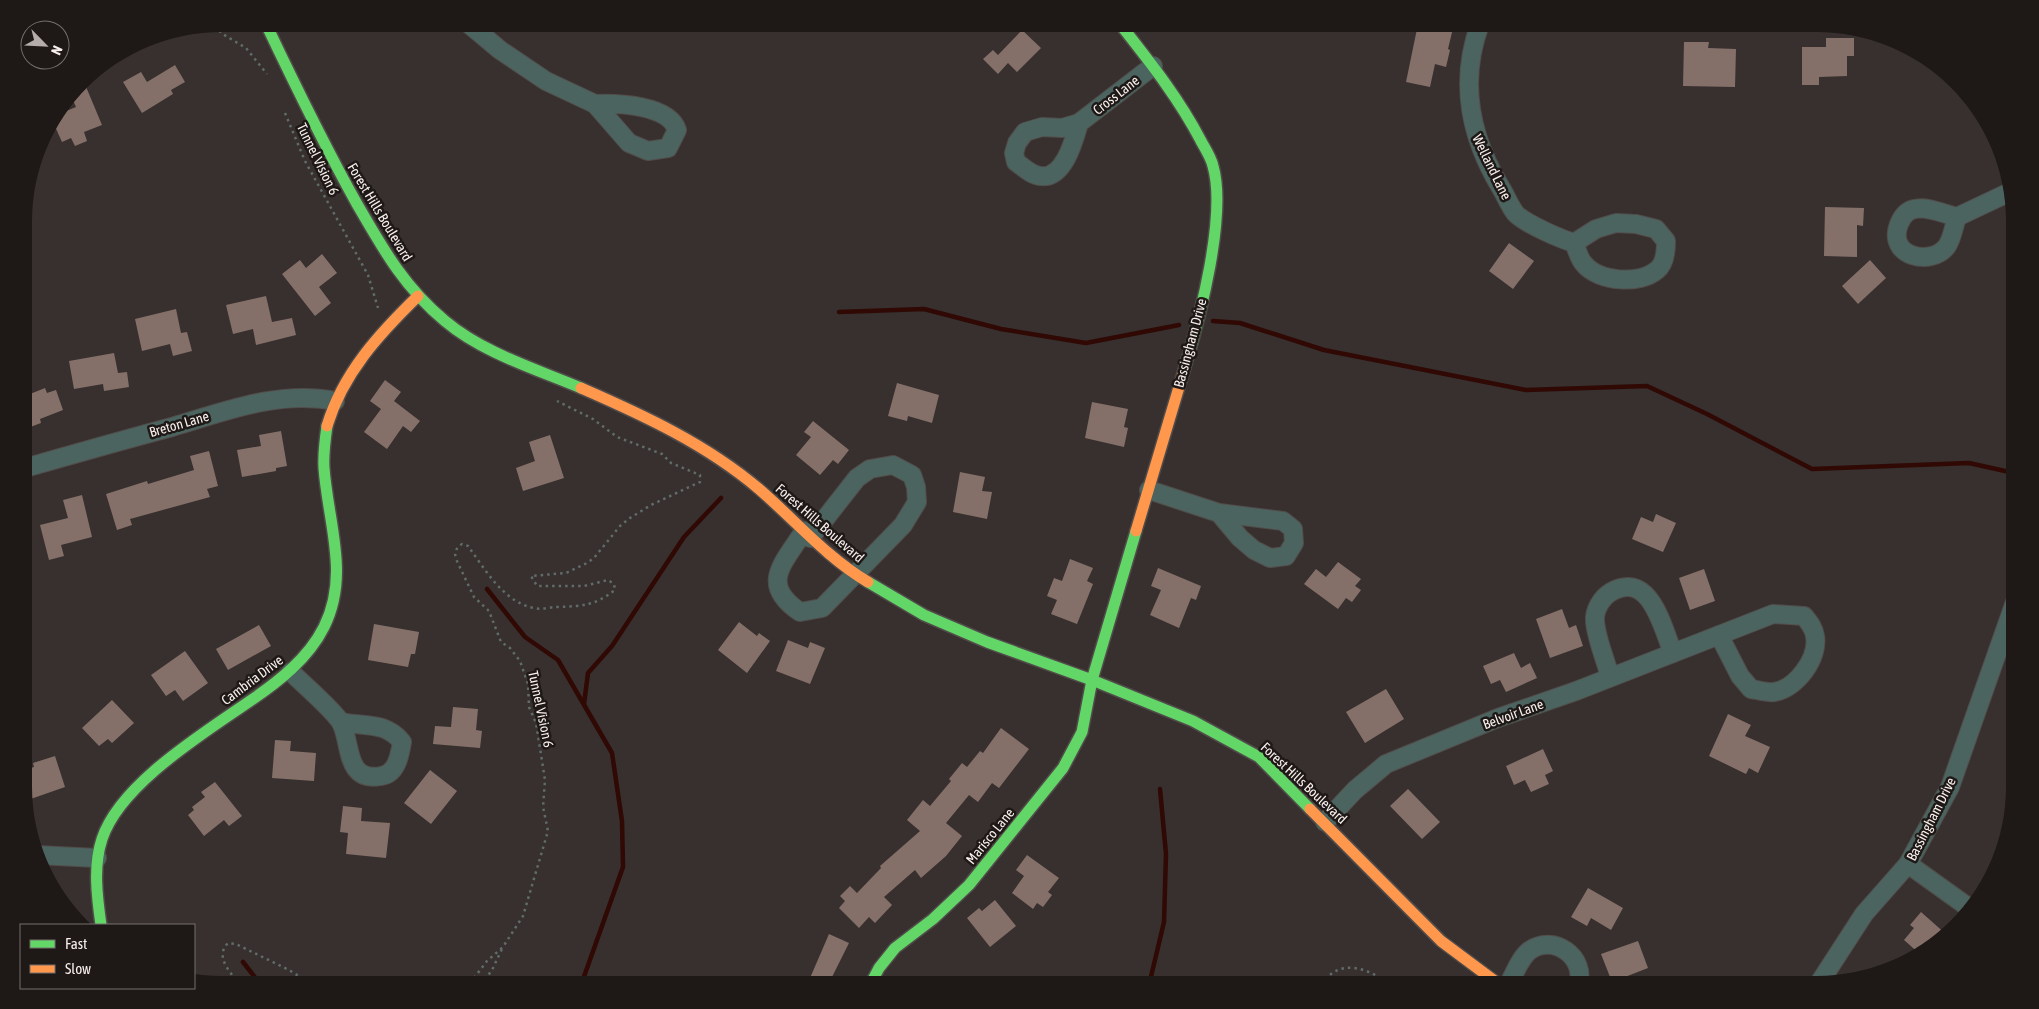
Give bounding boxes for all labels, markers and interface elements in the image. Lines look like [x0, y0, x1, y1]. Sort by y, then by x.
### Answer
north arrow [20, 20, 70, 70]
text: N [48, 43, 66, 57]
street label: Cross Lane [1090, 72, 1142, 118]
street label: Tunnel Vision 6 [294, 120, 342, 198]
street label: Welland Lane [1469, 132, 1515, 202]
street label: Forest Hills Boulevard [344, 160, 416, 264]
street label: Bassingham Drive [1170, 297, 1210, 389]
street label: Breton Lane [147, 408, 211, 440]
street label: Forest Hills Boulevard [773, 480, 867, 566]
street label: Cambria Drive [218, 652, 286, 708]
street label: Tunnel Vision 6 [525, 669, 557, 749]
street label: Belvoir Lane [1481, 696, 1545, 732]
street label: Forest Hills Boulevard [1258, 739, 1350, 827]
street label: Bassingham Drive [1903, 775, 1959, 863]
street label: Marisco Lane [963, 805, 1017, 867]
legend [20, 924, 195, 989]
text: Fast [65, 935, 87, 952]
text: Slow [65, 960, 91, 977]

